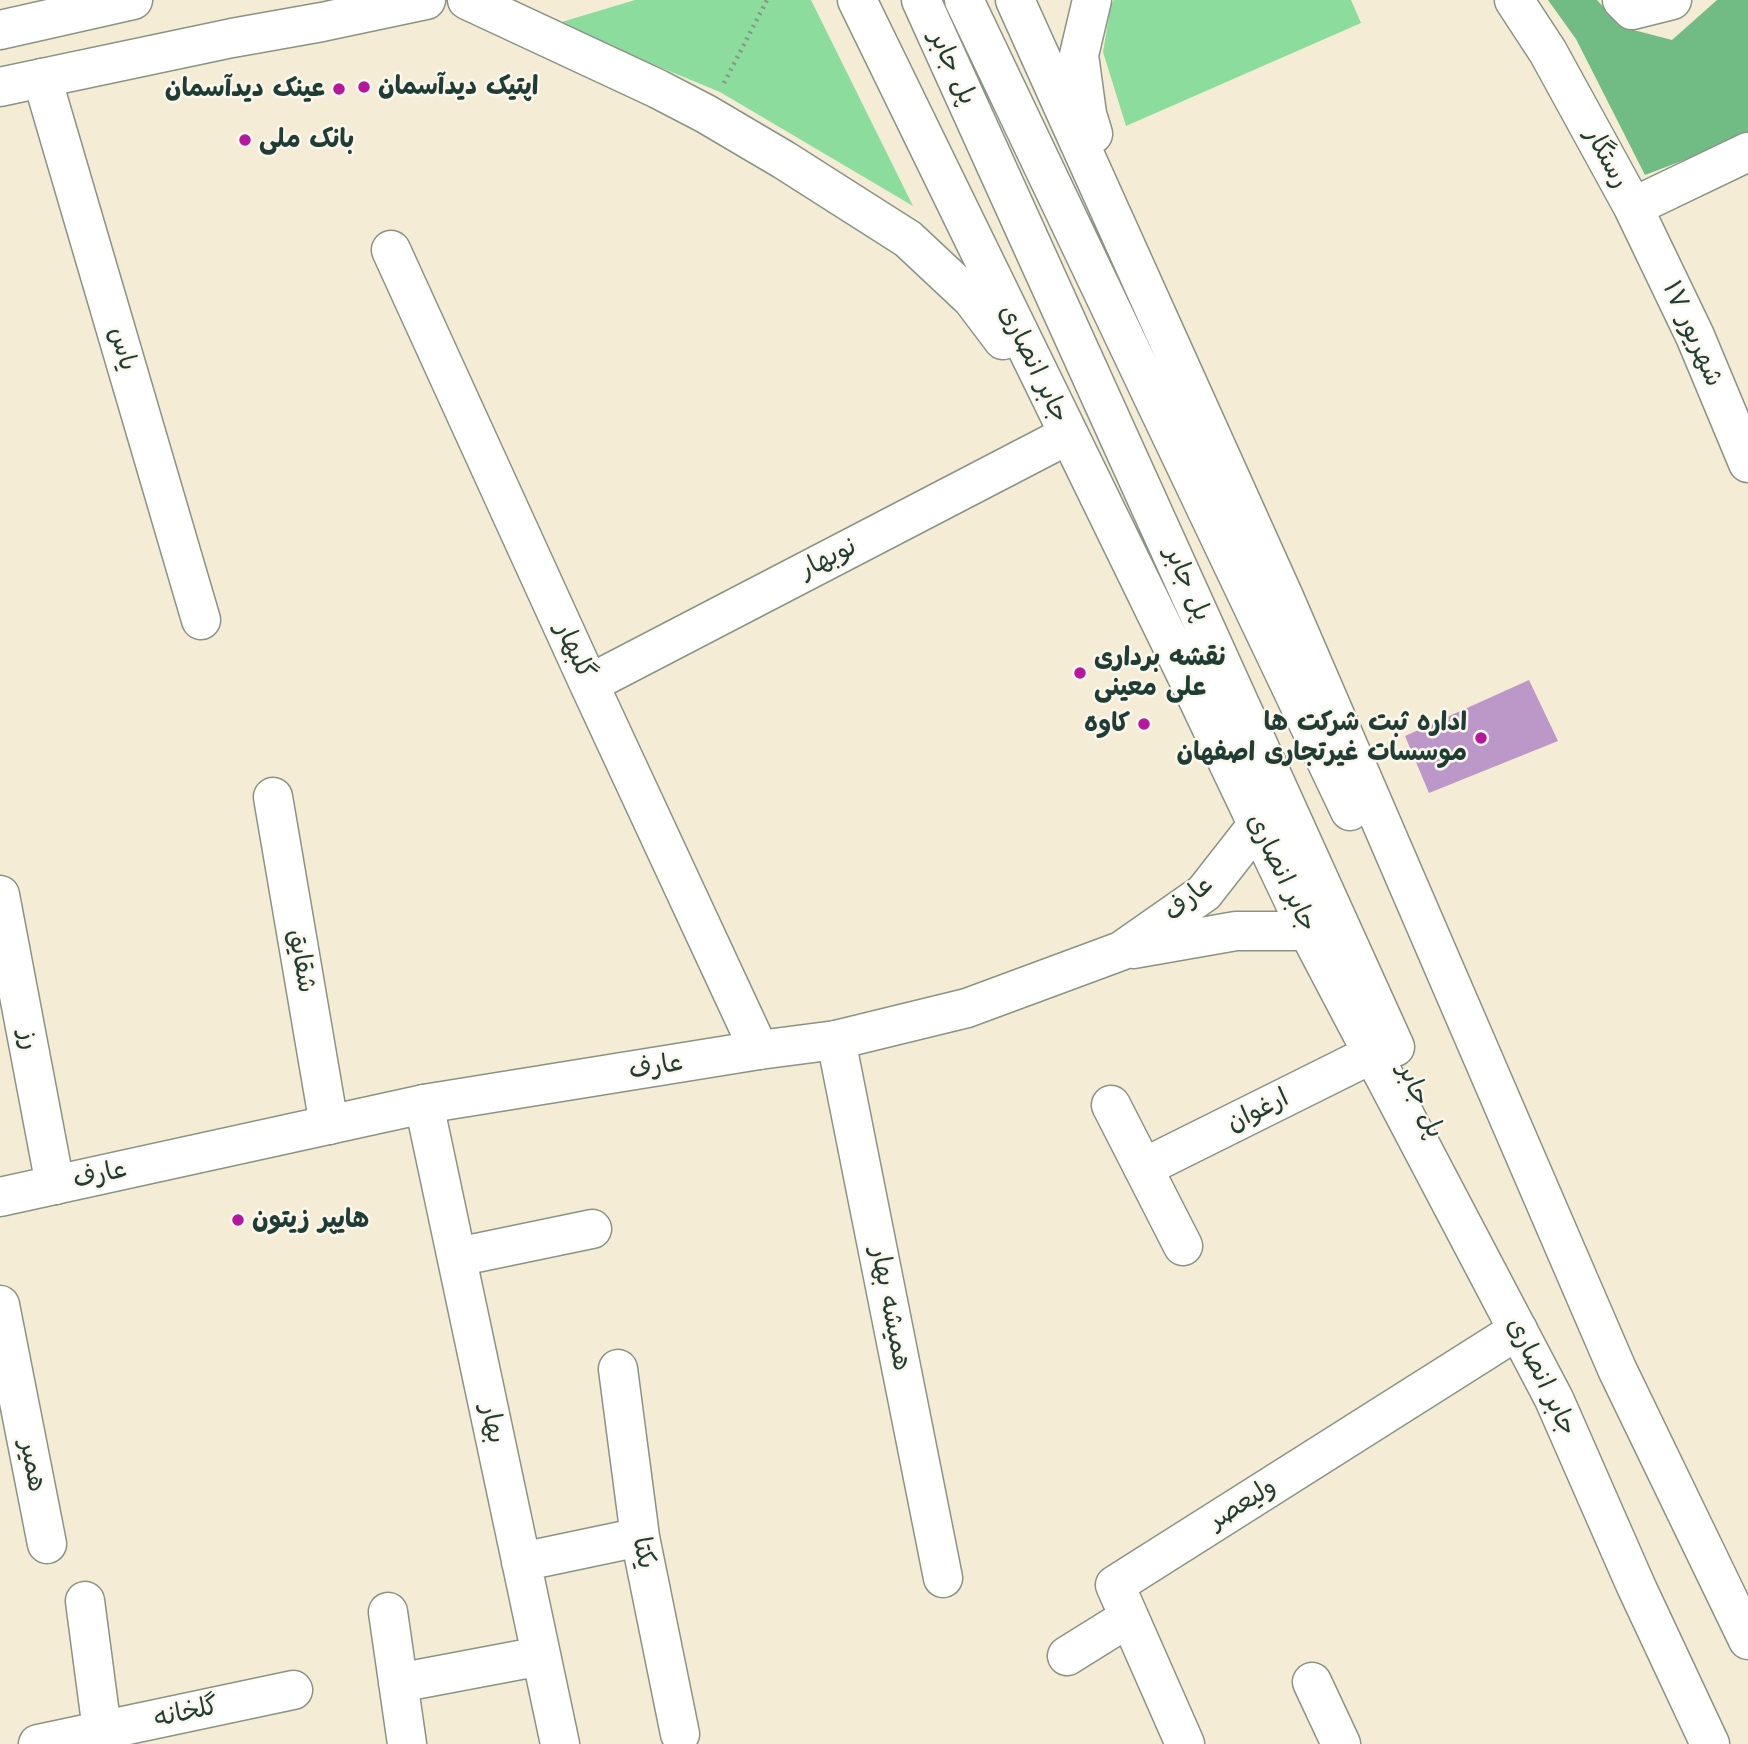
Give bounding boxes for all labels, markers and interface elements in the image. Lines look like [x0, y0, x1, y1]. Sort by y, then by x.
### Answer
street label: پل جابر [921, 26, 983, 110]
place label: اپتیک دیدآسمان [378, 71, 538, 103]
place label: عینک دیدآسمان [165, 73, 325, 105]
marker: اپتیک دیدآسمان [356, 79, 372, 95]
marker: عینک دیدآسمان [331, 81, 347, 97]
street label: رستگار [1577, 122, 1635, 194]
place label: بانک ملی [259, 124, 354, 156]
marker: بانک ملی [237, 132, 253, 148]
street label: ۱۷ شهریور [1655, 276, 1729, 392]
street label: جابر انصاری [991, 300, 1075, 428]
street label: یاس [101, 324, 143, 374]
street label: نوبهار [794, 531, 862, 587]
street label: پل جابر [1157, 542, 1217, 626]
street label: گلبهار [547, 618, 601, 684]
place label: نقشه برداری علی معینی [1094, 642, 1226, 704]
marker: نقشه برداری علی معینی [1072, 665, 1088, 681]
place label: اداره ثبت شرکت ها موسسات غیرتجاری اصفهان [1176, 707, 1467, 768]
place label: کاوه [1084, 708, 1130, 740]
marker: کاوه [1136, 716, 1152, 732]
marker: اداره ثبت شرکت ها موسسات غیرتجاری اصفهان [1473, 730, 1489, 746]
street label: جابر انصاری [1239, 809, 1323, 937]
street label: عارف [1158, 870, 1220, 928]
street label: شقایق [280, 927, 322, 995]
street label: رز [11, 1027, 45, 1053]
street label: عارف [627, 1047, 685, 1087]
street label: پل جابر [1390, 1059, 1450, 1143]
street label: ارغوان [1222, 1083, 1294, 1139]
street label: عارف [70, 1154, 130, 1196]
place label: هایپر زیتون [252, 1204, 369, 1236]
marker: هایپر زیتون [230, 1212, 246, 1228]
street label: همیشه بهار [863, 1244, 917, 1374]
street label: جابر انصاری [1499, 1313, 1583, 1441]
street label: بهار [473, 1401, 511, 1447]
street label: همیر [12, 1437, 52, 1495]
street label: ولیعصر [1204, 1471, 1282, 1537]
street label: یکتا [625, 1534, 661, 1572]
street label: گلخانه [151, 1691, 221, 1735]

